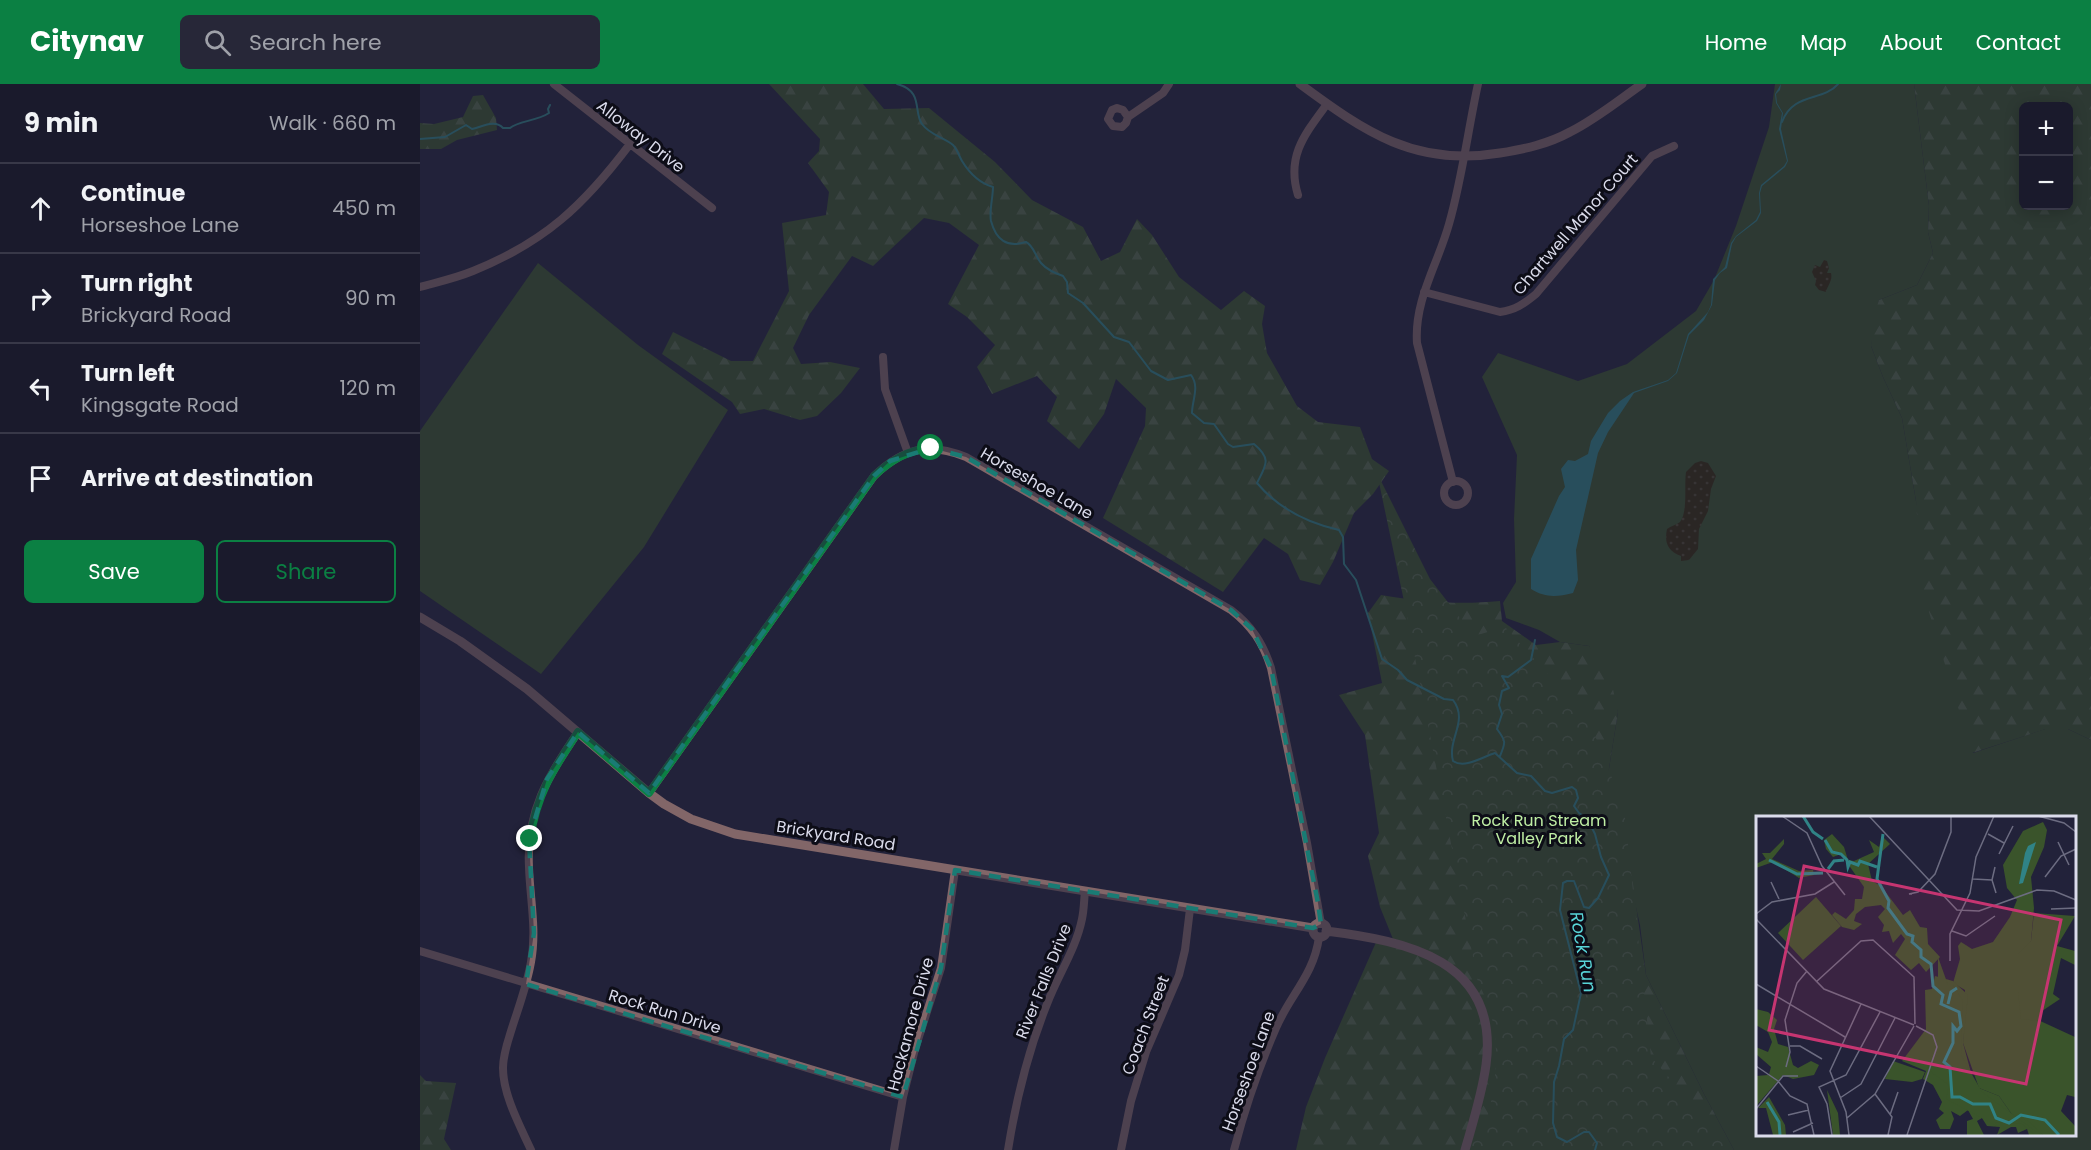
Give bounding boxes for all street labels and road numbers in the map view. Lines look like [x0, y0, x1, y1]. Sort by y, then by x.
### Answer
street label: Alloway Drive [592, 95, 690, 178]
street label: Chartwell Manor Court [1508, 149, 1643, 300]
street label: Horseshoe Lane [976, 442, 1097, 525]
street label: Brickyard Road [775, 815, 897, 856]
street label: River Falls Drive [1010, 920, 1077, 1042]
street label: Hackamore Drive [882, 955, 939, 1094]
street label: Coach Street [1116, 972, 1175, 1078]
street label: Rock Run Drive [606, 983, 724, 1040]
street label: Horseshoe Lane [1216, 1008, 1281, 1135]

